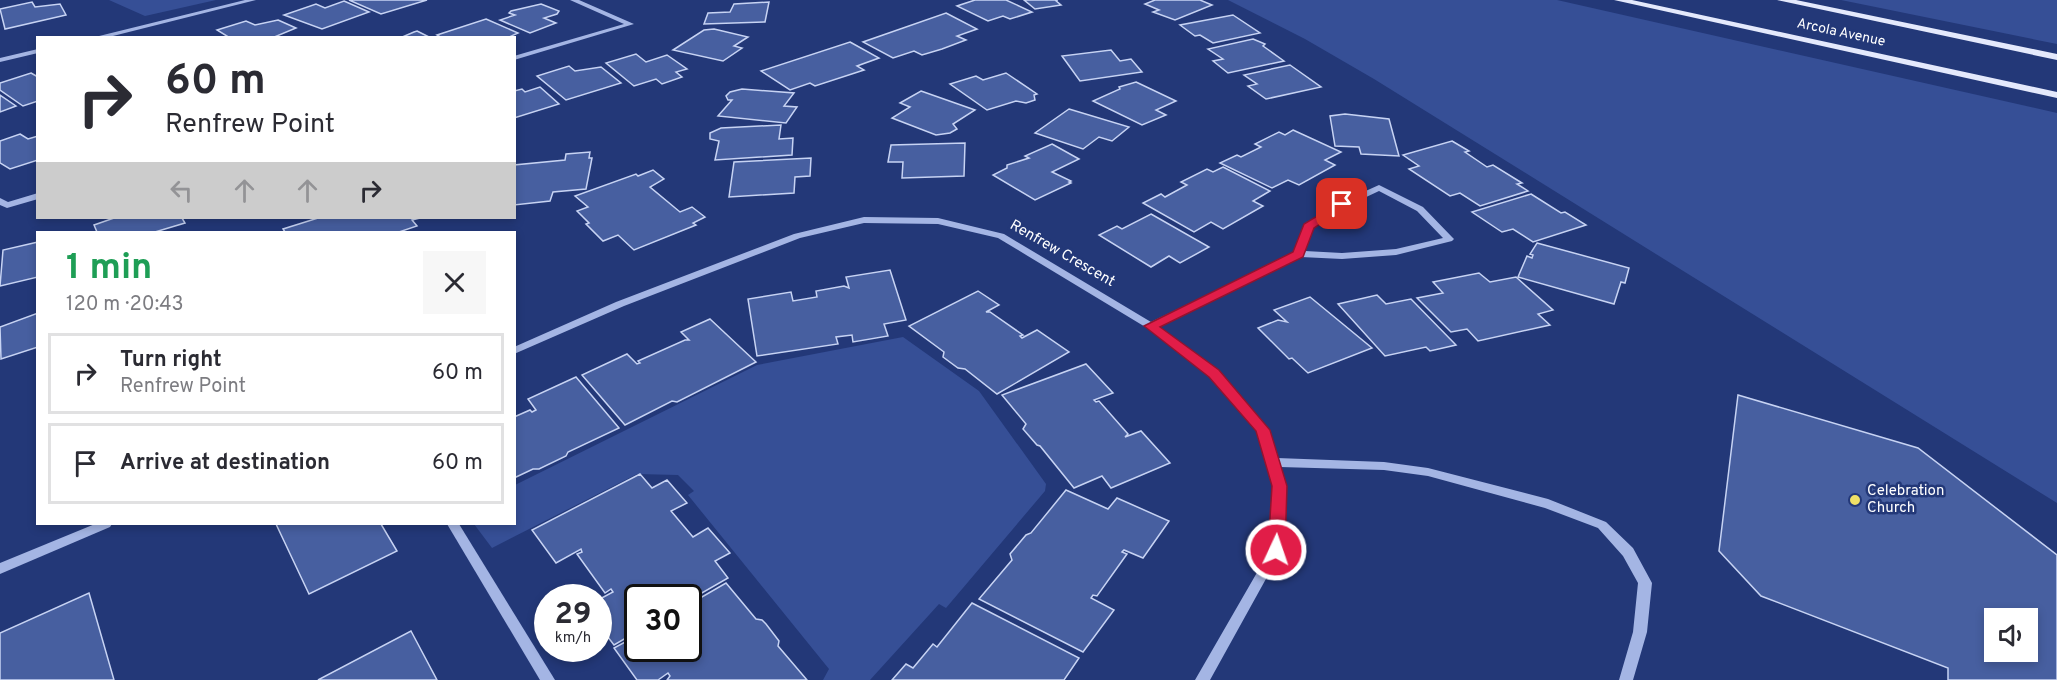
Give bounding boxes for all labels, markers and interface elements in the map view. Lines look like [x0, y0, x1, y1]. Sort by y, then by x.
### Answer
street label: Arcola Avenue [1795, 15, 1887, 51]
text: 60 m [165, 56, 266, 109]
icon: right [66, 60, 144, 138]
text: Renfrew Point [165, 108, 335, 142]
icon: left [165, 174, 198, 207]
icon: ahead [228, 174, 261, 207]
icon: ahead [291, 174, 324, 207]
icon: right [354, 174, 387, 207]
pin [1316, 178, 1367, 229]
icon: arrive [1325, 187, 1358, 220]
street label: Renfrew Crescent [1006, 216, 1118, 292]
text: 1 min [66, 246, 152, 292]
button: close [423, 251, 486, 314]
text: 120 m · 20:43 [66, 292, 184, 318]
text: Turn right [120, 347, 222, 374]
icon: right [69, 357, 102, 390]
text: 60 m [432, 360, 483, 387]
text: Renfrew Point [120, 374, 246, 400]
icon: arrive [69, 447, 102, 480]
text: Arrive at destination [120, 450, 330, 477]
text: 60 m [432, 450, 483, 477]
place label: Celebration Church [1867, 482, 1944, 518]
marker: Celebration Church [1848, 493, 1862, 507]
position arrow [1244, 518, 1308, 582]
speed limit sign: 30 [624, 584, 702, 662]
text: 29 [555, 597, 591, 634]
map controls [1984, 608, 2038, 662]
button: sound [1984, 608, 2038, 662]
text: km/h [555, 629, 591, 648]

